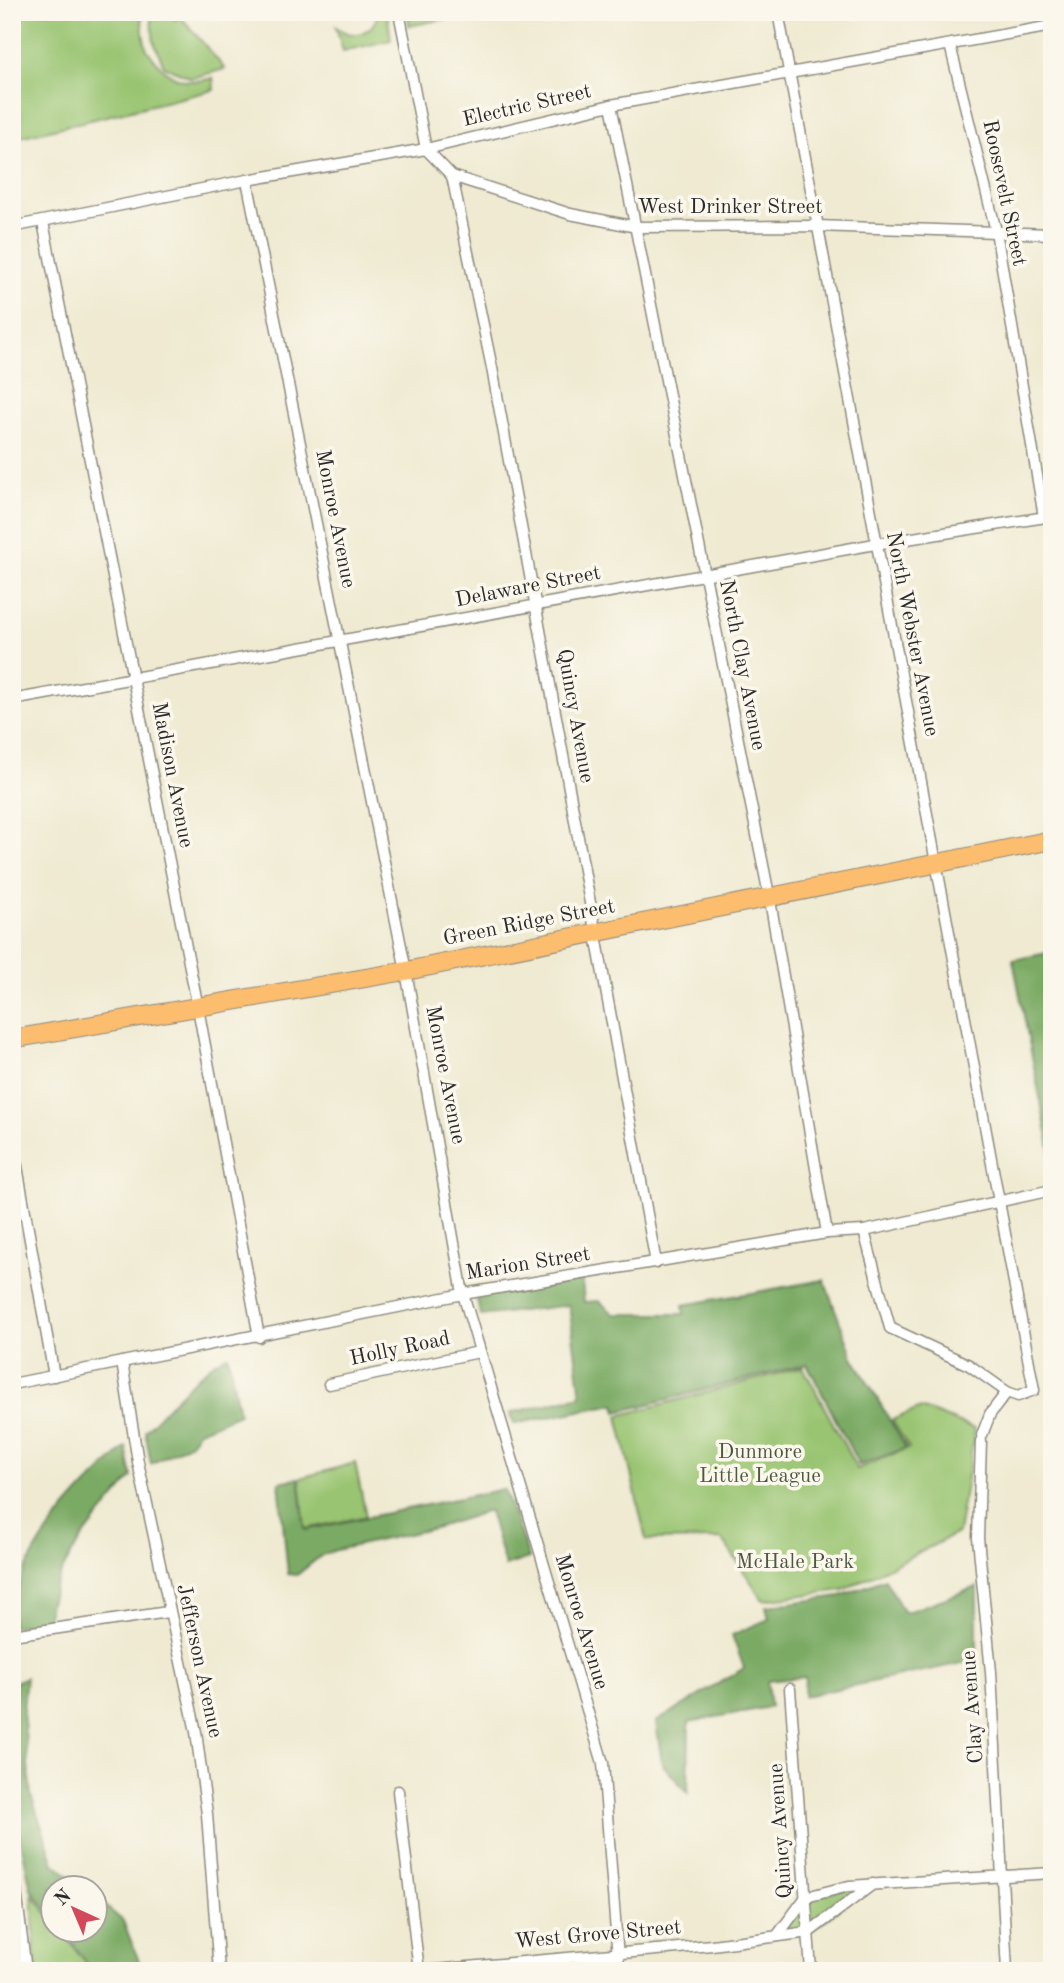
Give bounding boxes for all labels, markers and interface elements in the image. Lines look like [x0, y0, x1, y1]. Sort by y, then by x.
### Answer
street label: Electric Street [461, 81, 593, 131]
street label: Roosevelt Street [978, 118, 1030, 268]
street label: West Drinker Street [637, 197, 823, 218]
street label: Monroe Avenue [311, 448, 359, 590]
street label: North Webster Avenue [882, 530, 942, 738]
street label: Delaware Street [454, 563, 602, 611]
street label: North Clay Avenue [715, 578, 769, 752]
street label: Quincy Avenue [553, 647, 597, 785]
street label: Madison Avenue [148, 700, 196, 850]
street label: Green Ridge Street [441, 896, 617, 950]
street label: Monroe Avenue [421, 1004, 469, 1146]
street label: Marion Street [464, 1244, 592, 1284]
street label: Holly Road [348, 1328, 452, 1370]
park label: Dunmore Little League [699, 1442, 821, 1487]
street label: Monroe Avenue [550, 1552, 612, 1692]
park label: McHale Park [736, 1552, 854, 1573]
street label: Jefferson Avenue [172, 1582, 226, 1740]
street label: Clay Avenue [959, 1650, 987, 1764]
street label: Quincy Avenue [766, 1763, 796, 1899]
north arrow [38, 1874, 108, 1944]
text: N [52, 1886, 76, 1910]
street label: West Grove Street [514, 1917, 682, 1953]

